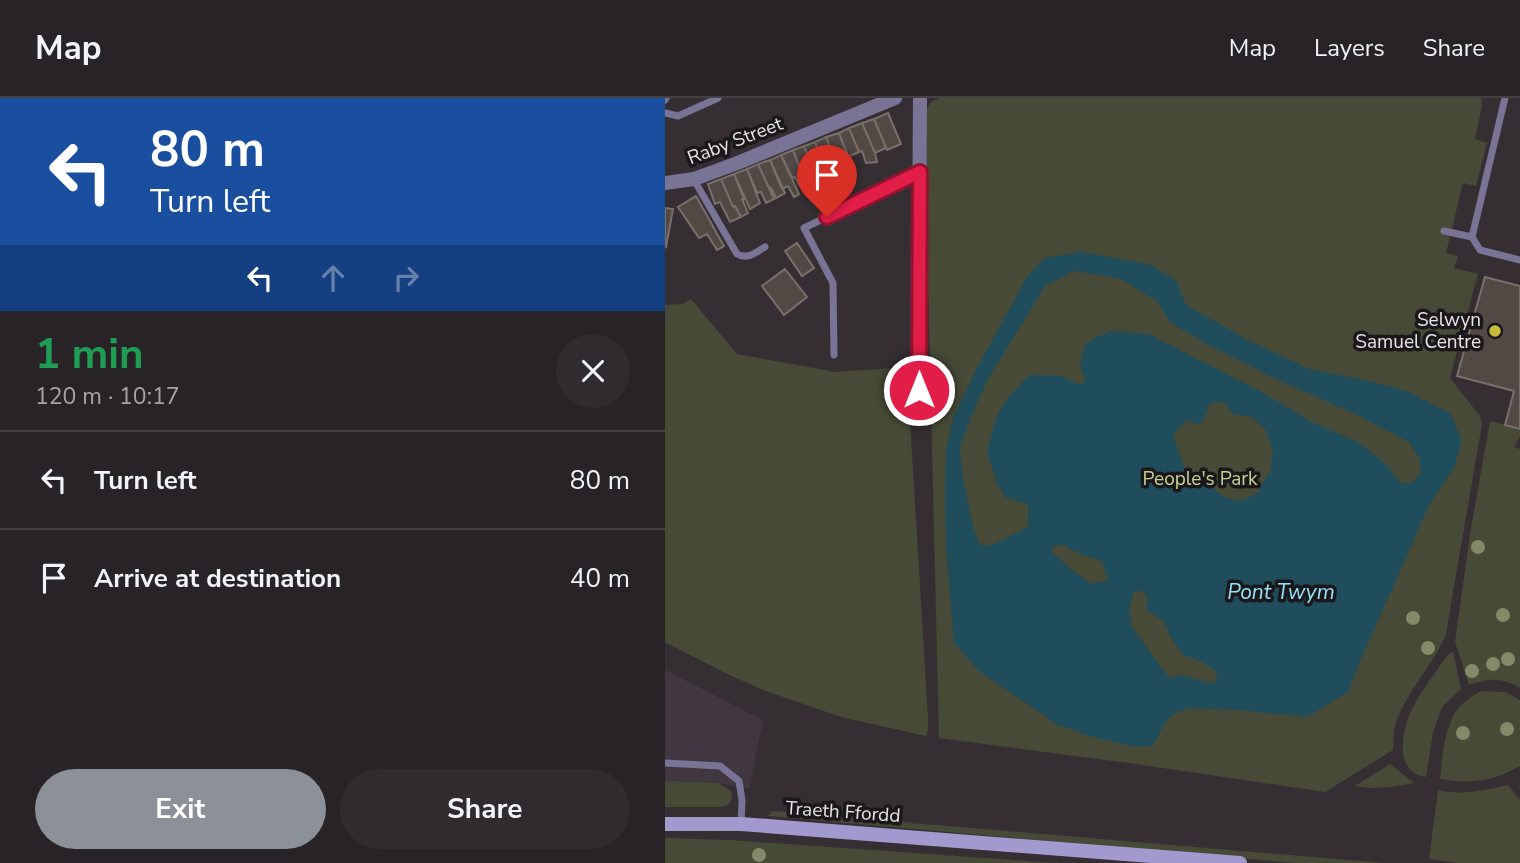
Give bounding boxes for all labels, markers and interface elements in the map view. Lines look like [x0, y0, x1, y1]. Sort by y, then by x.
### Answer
text: Map [35, 26, 102, 71]
text: Map [1229, 32, 1276, 64]
text: Layers [1314, 32, 1385, 64]
text: Share [1423, 32, 1485, 64]
street label: Raby Street [684, 111, 787, 171]
text: 80 m [150, 116, 265, 183]
icon: left [35, 126, 126, 217]
pin [797, 145, 857, 217]
icon: arrive [808, 156, 846, 194]
text: Turn left [150, 180, 270, 223]
icon: left [241, 259, 279, 297]
icon: ahead [314, 259, 352, 297]
icon: right [387, 259, 425, 297]
place label: Selwyn Samuel Centre [1355, 307, 1481, 355]
marker: Selwyn Samuel Centre [1487, 323, 1503, 339]
text: 1 min [35, 326, 144, 383]
button: close [556, 334, 630, 408]
position arrow [882, 353, 956, 427]
text: 120 m · 10:17 [35, 381, 180, 412]
icon: left [35, 461, 73, 499]
text: Turn left [94, 463, 197, 498]
text: 80 m [570, 463, 630, 498]
park label: People's Park [1142, 466, 1258, 492]
icon: arrive [35, 559, 73, 597]
text: Arrive at destination [94, 561, 341, 596]
text: 40 m [570, 561, 630, 596]
water label: Pont Twym [1227, 578, 1335, 606]
button: Exit [35, 769, 326, 849]
button: Share [340, 769, 630, 849]
street label: Traeth Ffordd [785, 795, 901, 829]

